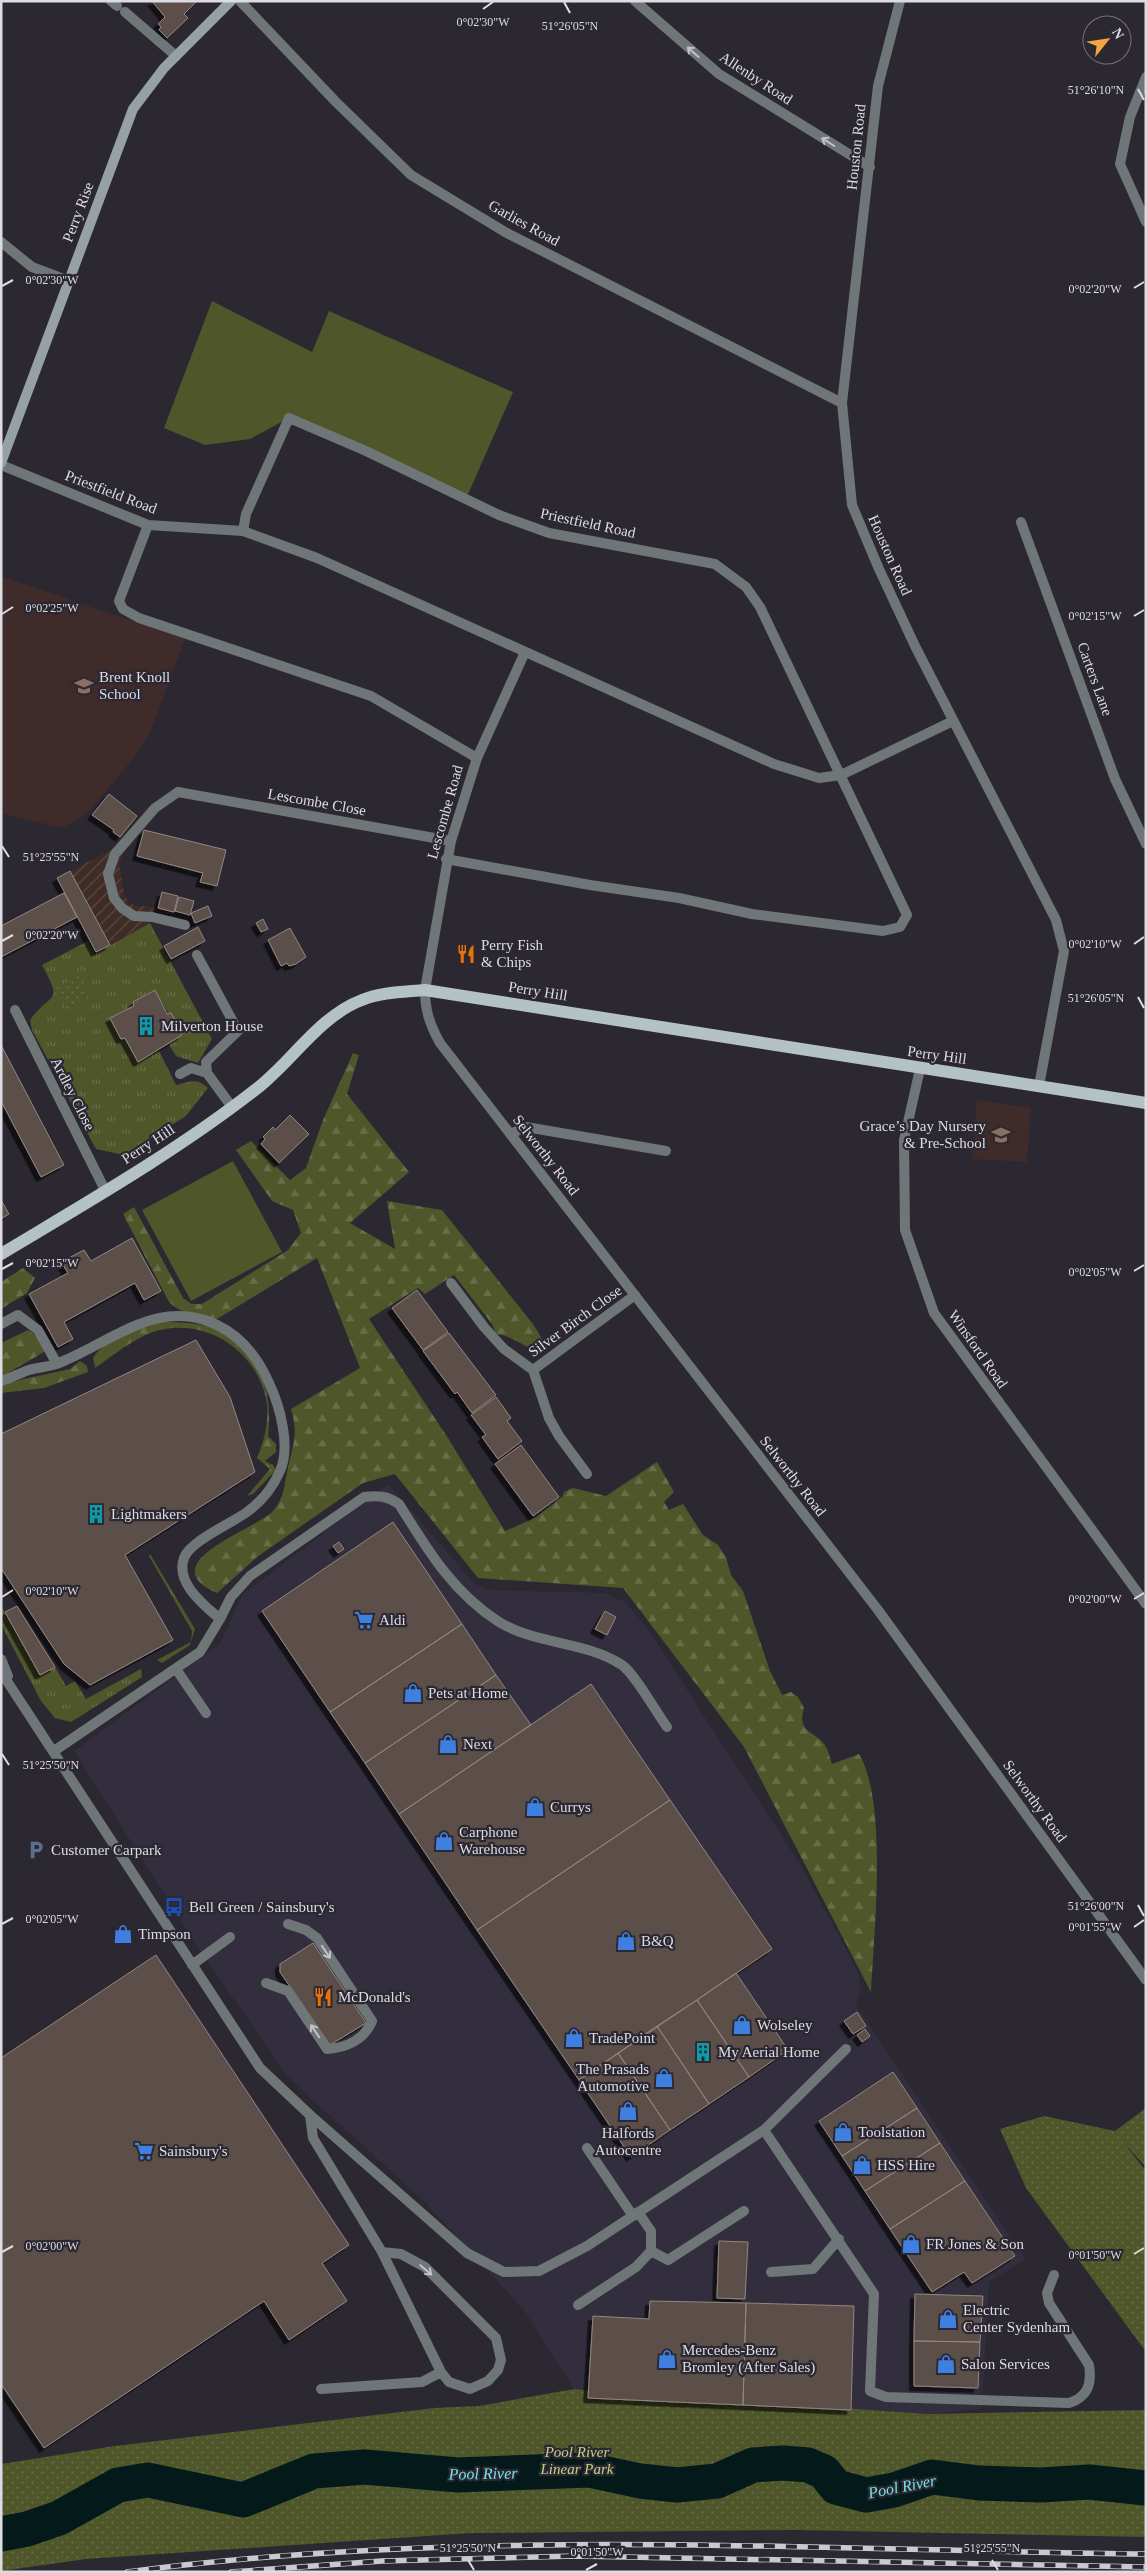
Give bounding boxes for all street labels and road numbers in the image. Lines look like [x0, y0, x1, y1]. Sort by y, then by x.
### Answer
street label: Allenby Road [717, 48, 796, 108]
street label: Houston Road [844, 103, 869, 191]
street label: Perry Rise [59, 179, 97, 244]
street label: Garlies Road [486, 197, 563, 249]
street label: Priestfield Road [63, 467, 160, 517]
street label: Priestfield Road [539, 505, 638, 541]
street label: Houston Road [865, 512, 915, 598]
street label: Carters Lane [1074, 640, 1116, 718]
street label: Lescombe Road [424, 763, 466, 861]
street label: Lescombe Close [267, 785, 368, 819]
street label: Perry Hill [507, 978, 569, 1004]
street label: Perry Hill [906, 1043, 968, 1067]
street label: Ardley Close [48, 1055, 98, 1133]
street label: Selworthy Road [510, 1112, 582, 1199]
street label: Perry Hill [119, 1121, 177, 1167]
street label: Silver Birch Close [525, 1282, 625, 1360]
street label: Winsford Road [945, 1307, 1011, 1391]
street label: Selworthy Road [757, 1433, 829, 1520]
street label: Selworthy Road [1000, 1757, 1070, 1845]

